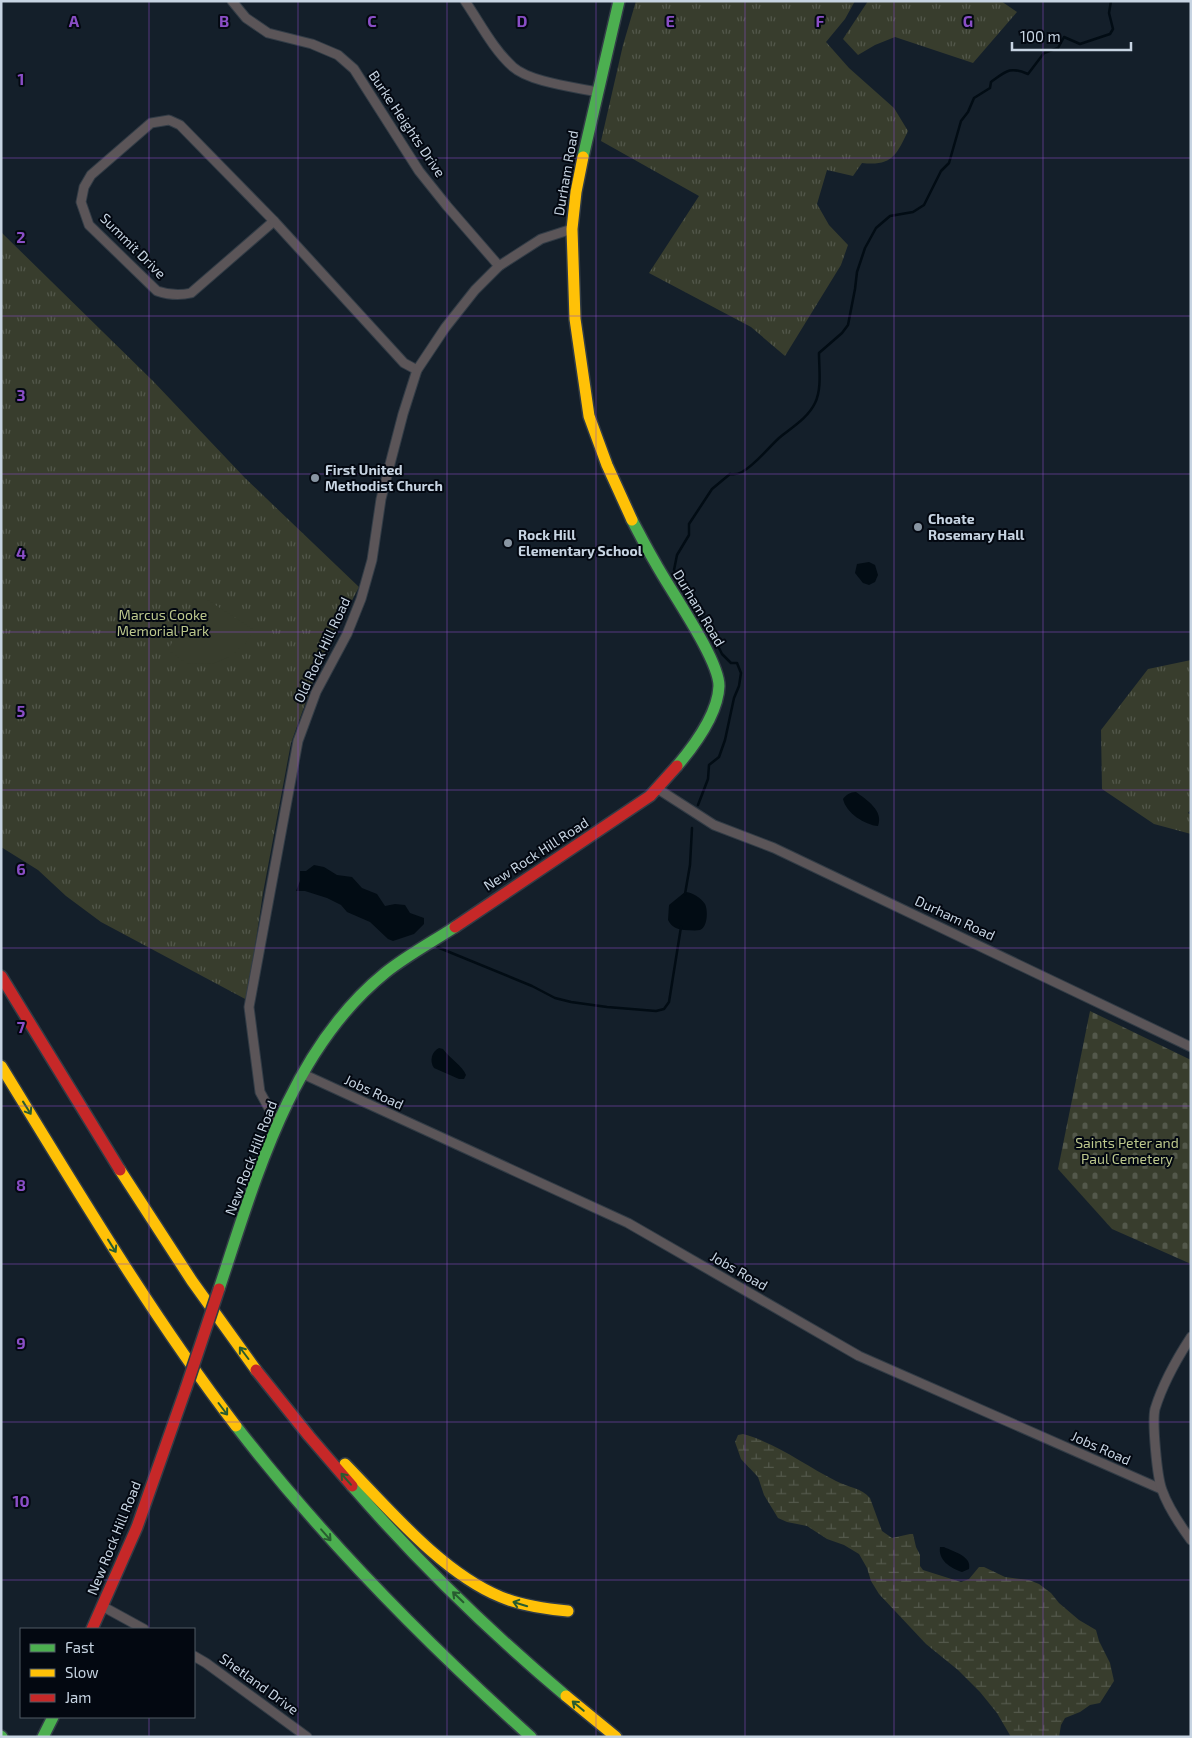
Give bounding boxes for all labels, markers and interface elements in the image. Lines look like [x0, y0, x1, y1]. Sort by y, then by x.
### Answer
text: A [69, 11, 80, 30]
text: B [219, 11, 229, 30]
text: C [367, 11, 377, 30]
text: D [517, 11, 528, 30]
text: E [665, 11, 675, 30]
text: F [816, 11, 825, 30]
text: G [963, 11, 973, 30]
scale bar [1012, 20, 1131, 52]
text: 100 m [1020, 27, 1061, 45]
street label: Burke Heights Drive [365, 67, 449, 180]
text: 1 [18, 69, 24, 88]
street label: Durham Road [550, 129, 581, 217]
street label: Summit Drive [97, 209, 170, 282]
text: 2 [16, 227, 26, 246]
text: 3 [16, 385, 26, 404]
place label: First United Methodist Church [325, 461, 443, 494]
marker: First United Methodist Church [309, 472, 321, 484]
place label: Choate Rosemary Hall [928, 510, 1025, 543]
marker: Choate Rosemary Hall [912, 521, 924, 533]
place label: Rock Hill Elementary School [518, 526, 643, 559]
marker: Rock Hill Elementary School [502, 537, 514, 549]
text: 4 [16, 543, 26, 562]
street label: Durham Road [670, 566, 729, 649]
street label: Old Rock Hill Road [290, 594, 353, 705]
park label: Marcus Cooke Memorial Park [117, 606, 209, 639]
text: 5 [17, 701, 26, 720]
street label: New Rock Hill Road [480, 813, 591, 894]
text: 6 [16, 859, 26, 878]
street label: Durham Road [912, 892, 998, 943]
text: 7 [17, 1017, 26, 1036]
street label: Jobs Road [342, 1070, 406, 1113]
street label: New Rock Hill Road [221, 1098, 280, 1218]
one-way arrow [22, 1100, 32, 1114]
park label: Saints Peter and Paul Cemetery [1075, 1134, 1179, 1167]
text: 8 [16, 1175, 26, 1194]
one-way arrow [108, 1238, 118, 1252]
street label: Jobs Road [708, 1247, 771, 1294]
text: 9 [16, 1333, 26, 1352]
one-way arrow [238, 1347, 249, 1360]
one-way arrow [218, 1402, 228, 1416]
street label: Jobs Road [1069, 1427, 1134, 1468]
one-way arrow [340, 1473, 352, 1486]
street label: New Rock Hill Road [83, 1478, 144, 1597]
text: 10 [12, 1491, 30, 1510]
one-way arrow [320, 1528, 331, 1541]
one-way arrow [451, 1591, 464, 1603]
one-way arrow [513, 1598, 529, 1608]
legend [20, 1628, 195, 1718]
text: Fast [65, 1638, 95, 1656]
street label: Shetland Drive [217, 1649, 302, 1718]
text: Slow [65, 1663, 99, 1681]
text: Jam [65, 1688, 91, 1706]
one-way arrow [572, 1701, 585, 1712]

